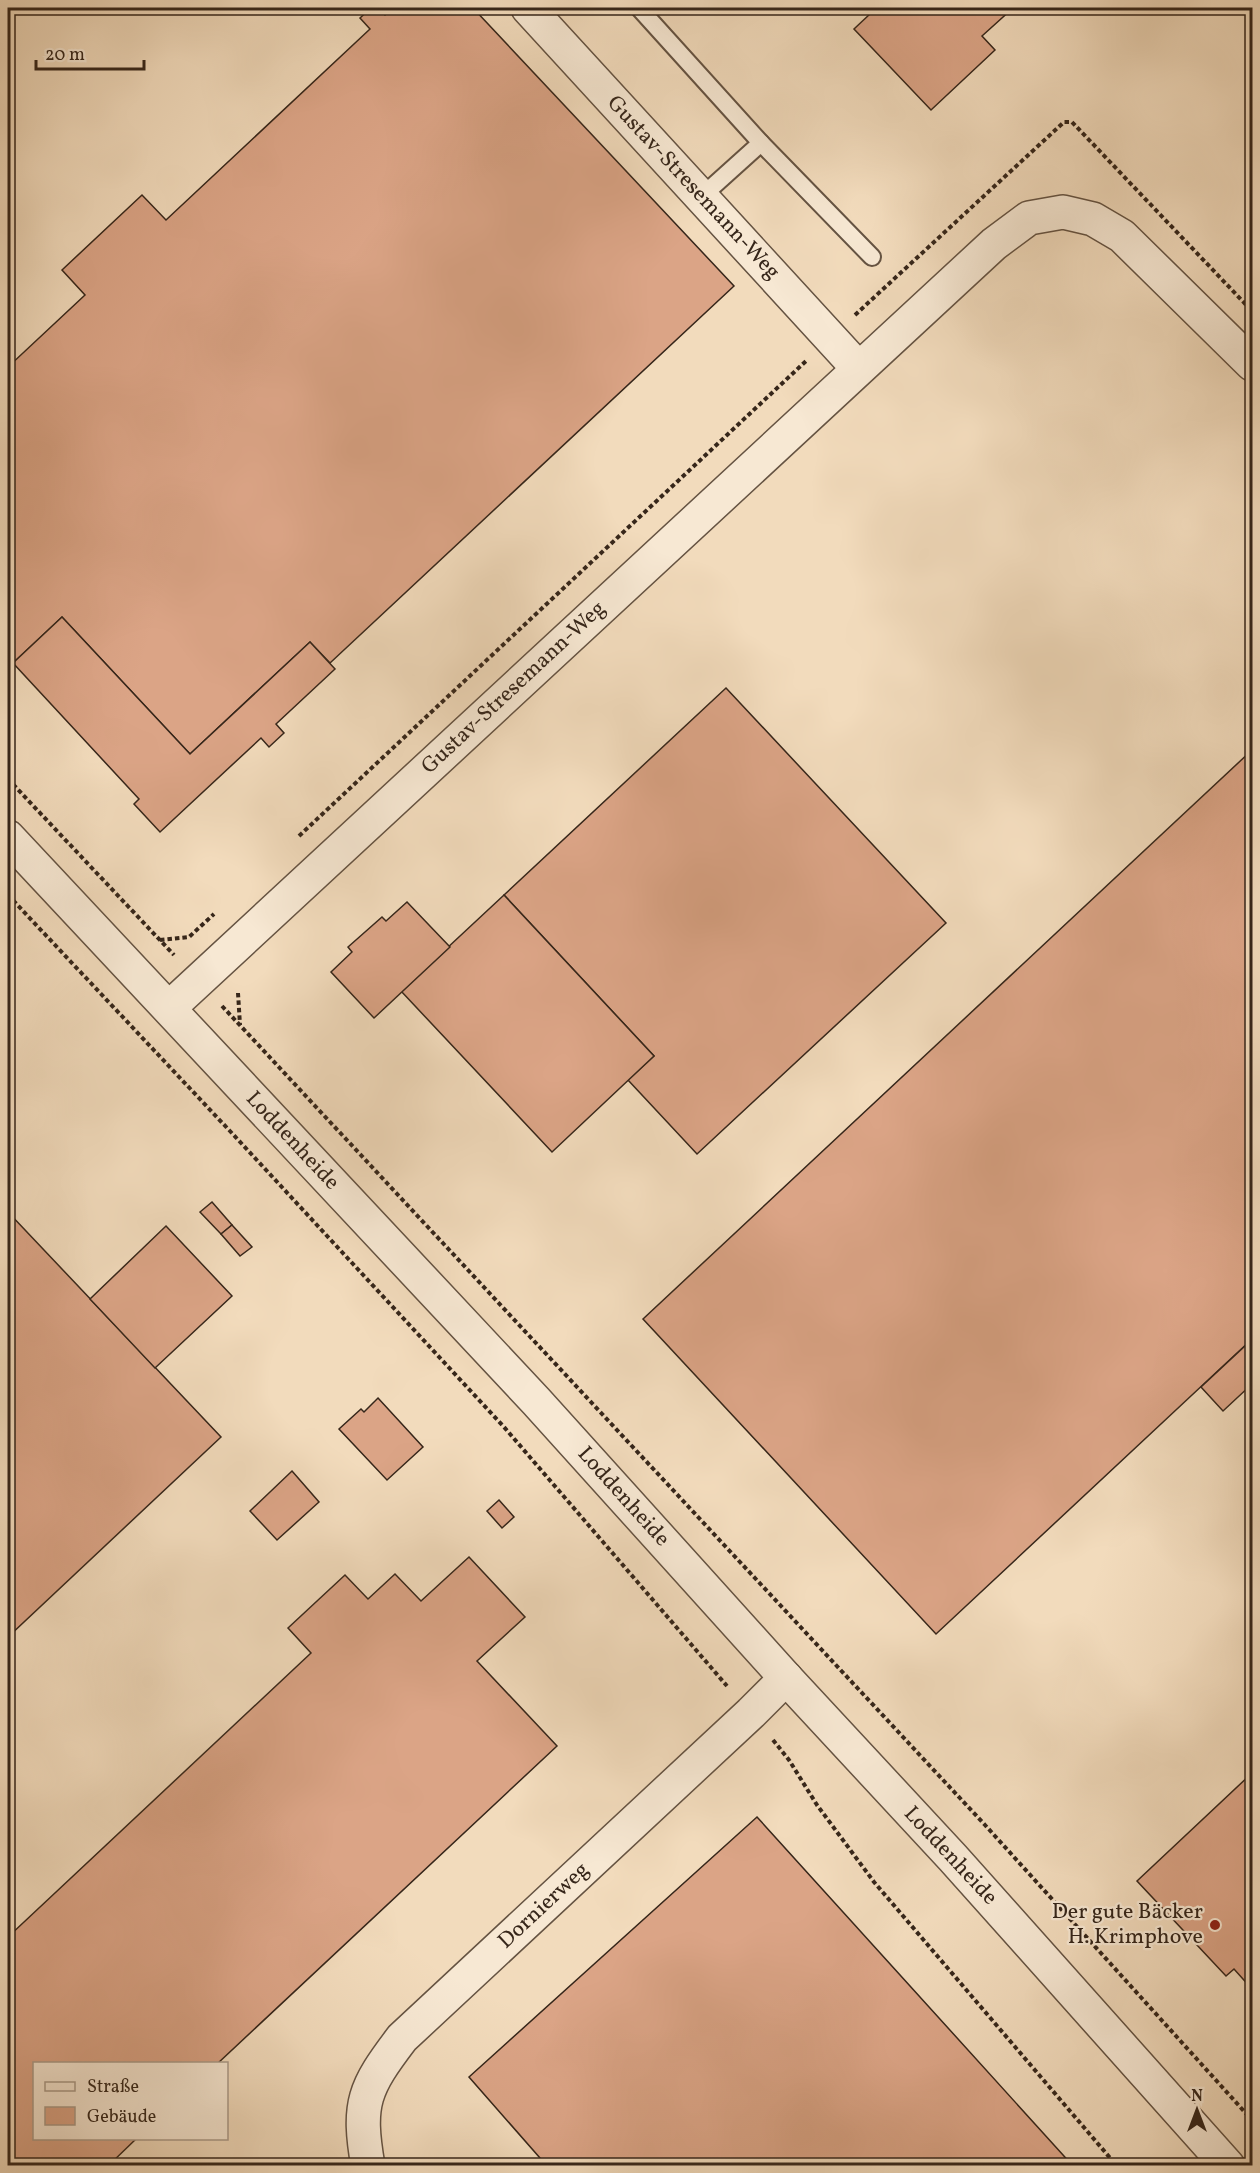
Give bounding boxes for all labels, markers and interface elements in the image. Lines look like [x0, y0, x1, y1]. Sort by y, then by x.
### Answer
scale bar [36, 33, 144, 71]
text: 20 m [45, 43, 85, 68]
street label: Gustav-Stresemann-Weg [599, 89, 787, 287]
street label: Gustav-Stresemann-Weg [415, 594, 613, 782]
street label: Loddenheide [238, 1085, 346, 1197]
street label: Loddenheide [570, 1440, 676, 1554]
street label: Loddenheide [896, 1800, 1004, 1912]
street label: Dornierweg [491, 1855, 597, 1957]
place label: Der gute Bäcker H. Krimphove [1052, 1897, 1203, 1953]
marker: Der gute Bäcker H. Krimphove [1208, 1918, 1222, 1932]
legend [33, 2062, 228, 2140]
text: Straße [87, 2075, 139, 2100]
north arrow [1167, 2080, 1227, 2140]
text: N [1191, 2086, 1203, 2108]
text: Gebäude [87, 2105, 156, 2130]

